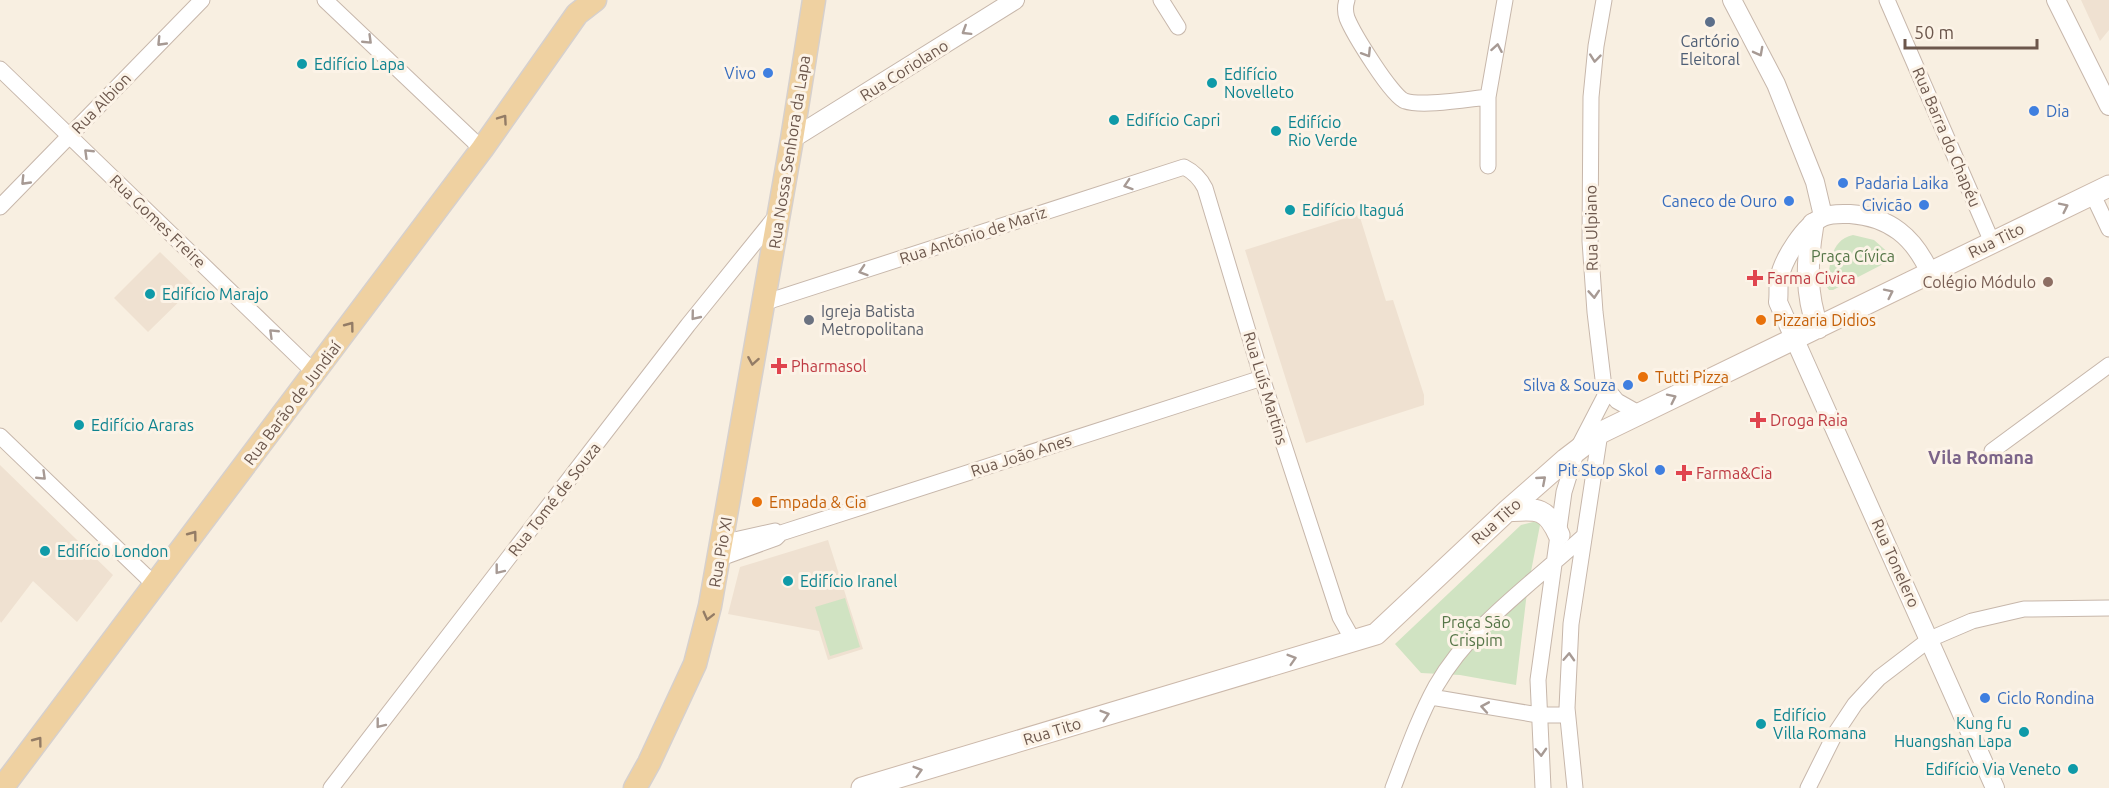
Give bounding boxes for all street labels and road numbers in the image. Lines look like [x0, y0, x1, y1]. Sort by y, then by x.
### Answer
street label: Rua Coriolano [857, 36, 951, 104]
street label: Rua Nossa Senhora da Lapa [765, 54, 813, 250]
street label: Rua Barra do Chapéu [1909, 64, 1985, 210]
street label: Rua Albion [68, 69, 134, 137]
street label: Rua Gomes Freire [106, 171, 210, 271]
street label: Rua Ulpiano [1581, 185, 1601, 271]
street label: Rua Antônio de Mariz [897, 203, 1049, 267]
street label: Rua Tito [1965, 219, 2027, 261]
street label: Rua Luís Martins [1240, 329, 1292, 447]
street label: Rua Barão de Jundiaí [240, 337, 345, 468]
street label: Rua João Anes [968, 430, 1074, 480]
street label: Rua Tomé de Souza [504, 439, 604, 559]
street label: Rua Tito [1468, 494, 1524, 548]
street label: Rua Pio XI [705, 515, 735, 589]
street label: Rua Tonelero [1868, 516, 1924, 610]
street label: Rua Tito [1021, 714, 1083, 748]

